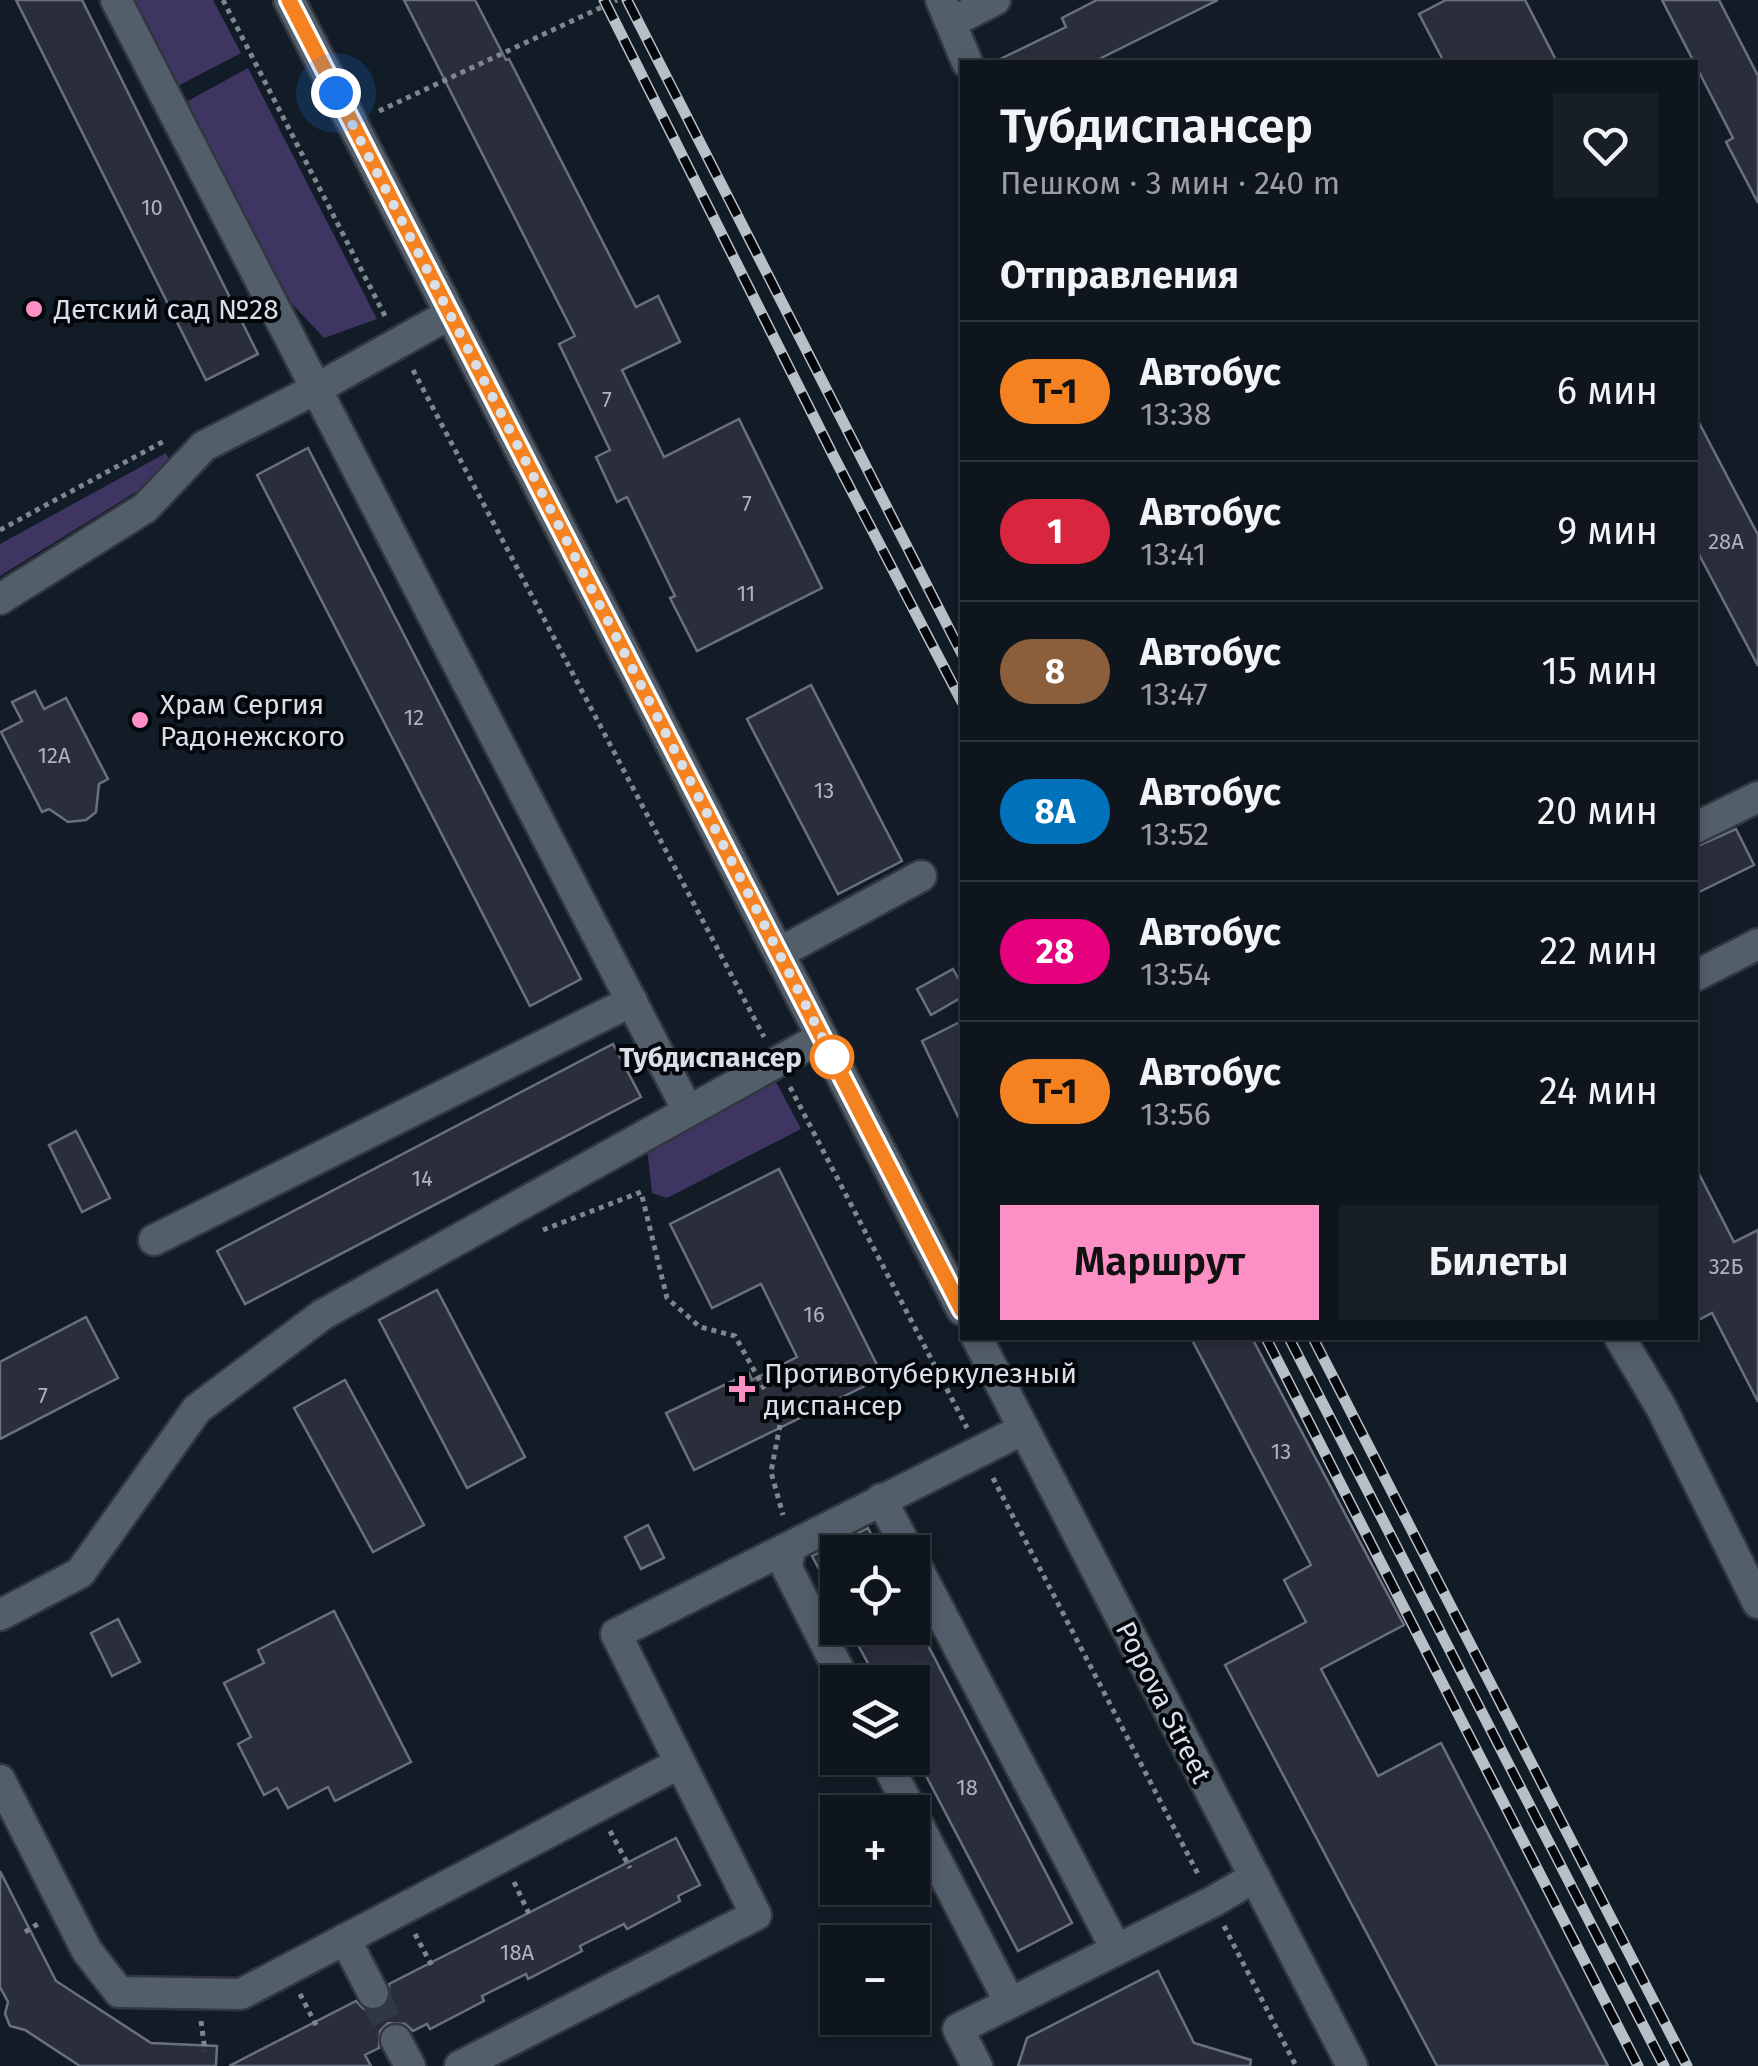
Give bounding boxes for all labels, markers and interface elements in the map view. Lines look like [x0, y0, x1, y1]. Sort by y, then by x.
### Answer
your location [311, 68, 361, 118]
button: heart [1553, 93, 1658, 198]
text: Тубдиспансер [1000, 97, 1313, 155]
text: Пешком · 3 мин · 240 m [1000, 164, 1340, 202]
house number: 10 [141, 194, 163, 221]
text: Отправления [1000, 252, 1239, 298]
place label: Детский сад №28 [53, 293, 279, 326]
marker: Детский сад №28 [23, 298, 45, 320]
text: Автобус [1140, 349, 1281, 395]
text: 6 мин [1557, 368, 1658, 414]
text: Т-1 [1032, 370, 1078, 412]
house number: 7 [602, 386, 612, 413]
text: 13:38 [1140, 395, 1211, 433]
text: Автобус [1140, 489, 1281, 535]
house number: 7 [742, 490, 752, 517]
text: 9 мин [1557, 508, 1658, 554]
text: 1 [1047, 510, 1063, 552]
house number: 28А [1708, 528, 1744, 555]
text: 13:41 [1140, 535, 1206, 573]
house number: 11 [737, 580, 755, 607]
text: Автобус [1140, 629, 1281, 675]
text: 15 мин [1542, 648, 1658, 694]
text: 8 [1045, 650, 1065, 692]
text: 13:47 [1140, 675, 1208, 713]
place label: Храм Сергия Радонежского [160, 688, 345, 753]
house number: 12 [404, 704, 424, 731]
marker: Храм Сергия Радонежского [129, 709, 151, 731]
house number: 12А [37, 742, 71, 769]
text: Автобус [1140, 769, 1281, 815]
house number: 13 [814, 777, 834, 804]
text: 20 мин [1537, 788, 1658, 834]
text: 8А [1035, 790, 1076, 832]
text: 13:52 [1140, 815, 1209, 853]
text: Автобус [1140, 909, 1281, 955]
text: 22 мин [1539, 928, 1658, 974]
text: 28 [1036, 930, 1074, 972]
text: 13:54 [1140, 955, 1211, 993]
marker: Тубдиспансер [811, 1036, 853, 1078]
place label: Тубдиспансер [619, 1041, 802, 1074]
text: Автобус [1140, 1049, 1281, 1095]
text: 24 мин [1539, 1068, 1658, 1114]
text: Т-1 [1032, 1070, 1078, 1112]
text: 13:56 [1140, 1095, 1211, 1133]
house number: 14 [411, 1165, 433, 1192]
button: Маршрут [1000, 1205, 1319, 1320]
button: Билеты [1339, 1205, 1658, 1320]
house number: 32Б [1709, 1253, 1743, 1280]
house number: 16 [803, 1301, 825, 1328]
place label: Противотуберкулезный диспансер [764, 1357, 1077, 1422]
marker: Противотуберкулезный диспансер [729, 1376, 755, 1402]
house number: 7 [38, 1382, 48, 1409]
house number: 13 [1271, 1438, 1291, 1465]
map controls [820, 1535, 930, 2035]
button: locate [820, 1535, 930, 1645]
street label: Popova Street [1109, 1616, 1219, 1789]
button: layers [820, 1665, 930, 1775]
house number: 18 [956, 1774, 978, 1801]
button: + [820, 1795, 930, 1905]
button: − [820, 1925, 930, 2035]
house number: 18А [500, 1939, 535, 1966]

